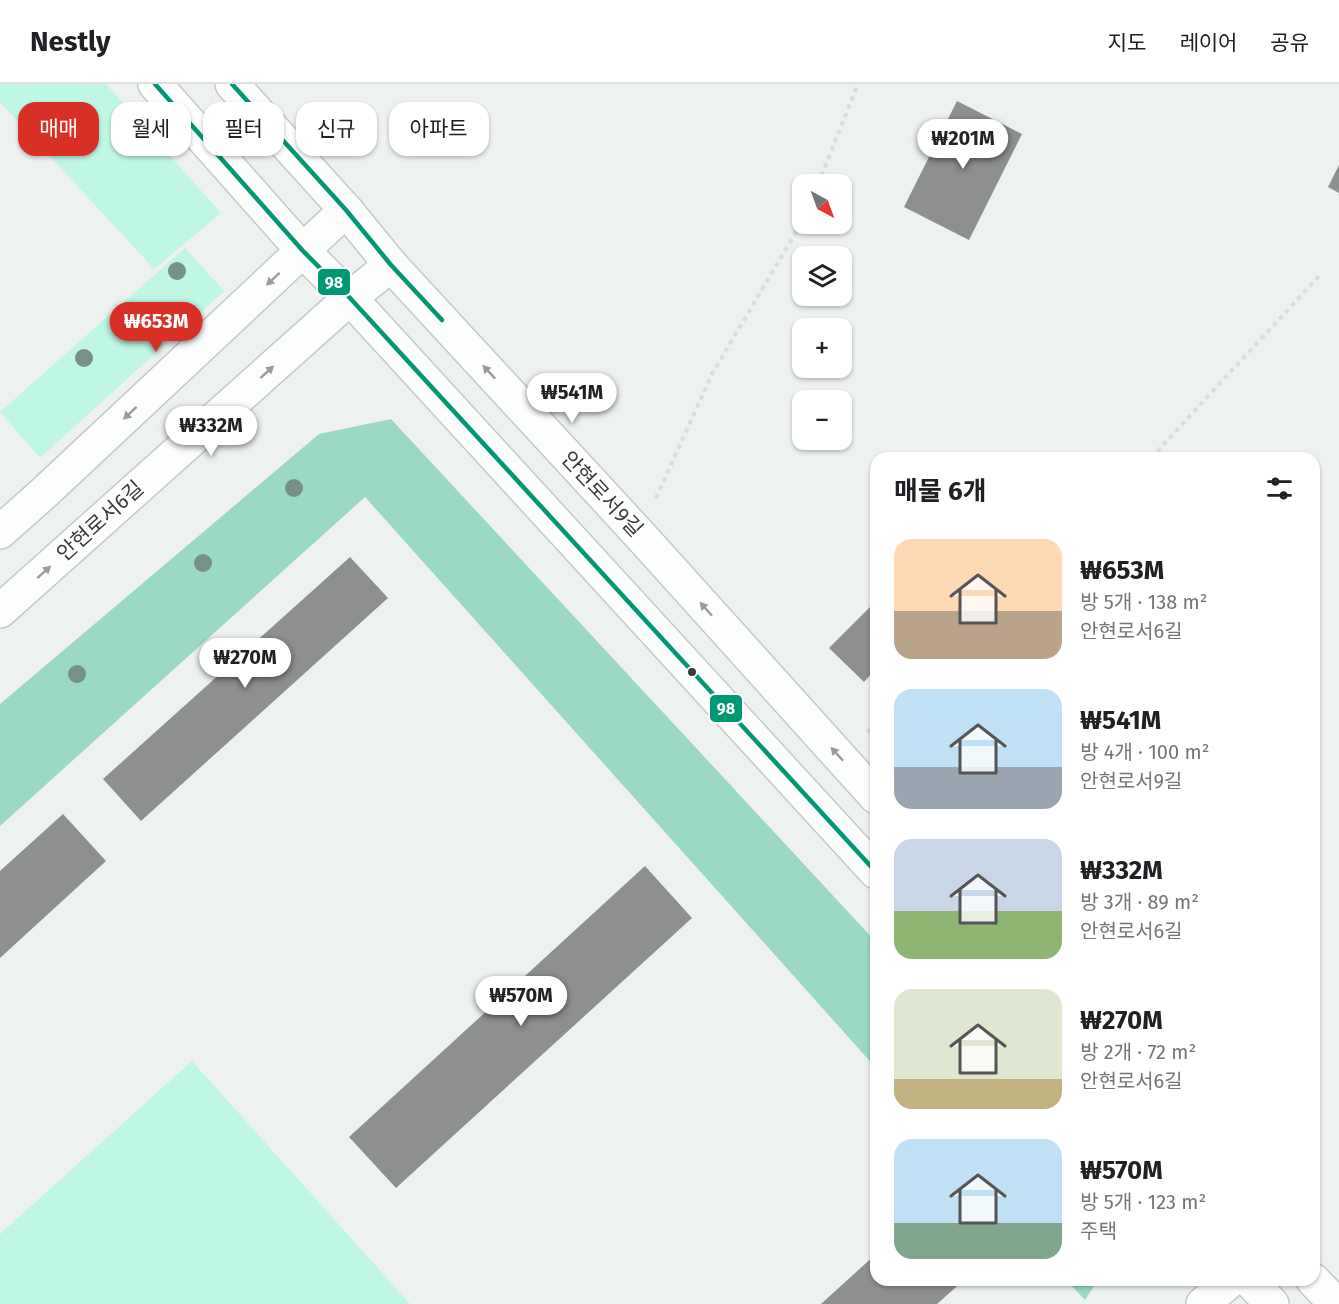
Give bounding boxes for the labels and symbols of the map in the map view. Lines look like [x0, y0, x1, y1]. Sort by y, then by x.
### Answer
pin: ₩201M [921, 119, 1005, 170]
north arrow [792, 174, 852, 234]
line badge: 98 [317, 268, 351, 296]
one-way arrow [266, 272, 280, 286]
text: 98 [325, 273, 343, 292]
pin: ₩653M [114, 302, 198, 353]
one-way arrow [483, 365, 496, 380]
one-way arrow [259, 366, 274, 379]
pin: ₩541M [530, 373, 614, 424]
one-way arrow [123, 406, 138, 420]
pin: ₩332M [169, 406, 253, 457]
street label: 안현로서9길 [556, 446, 648, 542]
street label: 안현로서6길 [51, 475, 149, 567]
one-way arrow [36, 565, 51, 579]
one-way arrow [700, 602, 713, 617]
pin: ₩270M [203, 638, 287, 689]
unlabelled marker [686, 666, 698, 678]
line badge: 98 [709, 694, 743, 723]
text: 98 [717, 699, 735, 718]
one-way arrow [830, 746, 844, 761]
pin: ₩570M [479, 976, 563, 1027]

